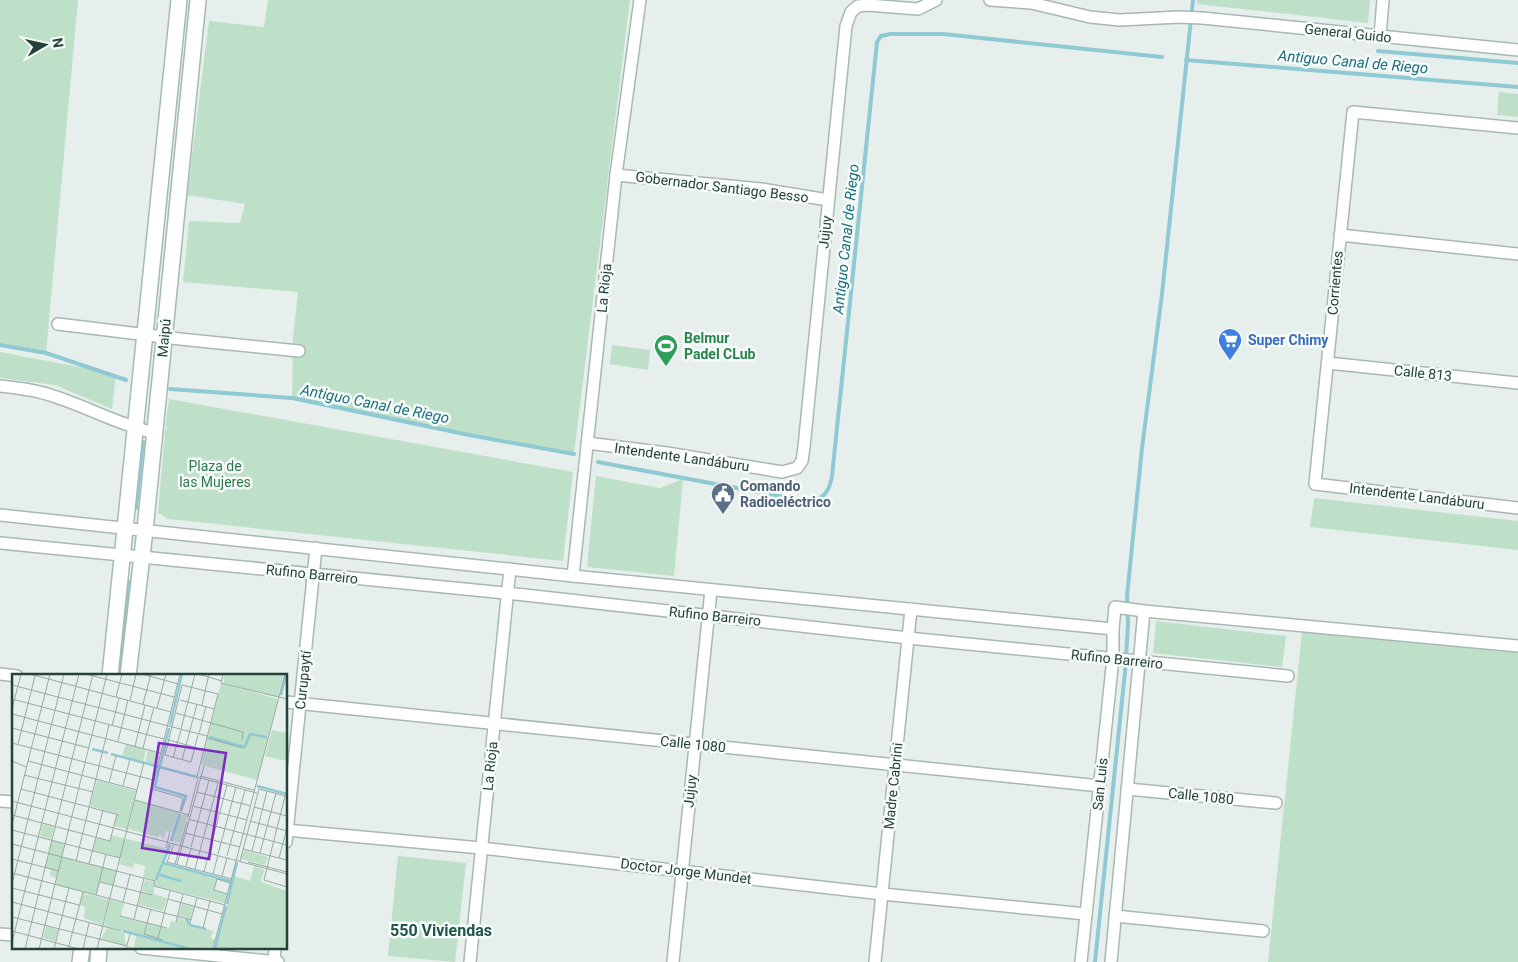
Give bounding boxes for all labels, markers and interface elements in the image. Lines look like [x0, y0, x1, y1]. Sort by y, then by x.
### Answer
north arrow [20, 20, 70, 70]
street label: General Guido [1304, 20, 1392, 46]
text: N [49, 37, 67, 49]
water label: Antiguo Canal de Riego [1276, 46, 1429, 78]
water label: Antiguo Canal de Riego [829, 163, 863, 316]
street label: Gobernador Santiago Besso [635, 168, 809, 206]
street label: Jujuy [815, 214, 835, 249]
street label: Corrientes [1324, 250, 1346, 316]
street label: La Rioja [593, 262, 615, 314]
street label: Maipú [154, 318, 174, 358]
supermarket icon: Super Chimy [1217, 327, 1243, 361]
place label: Belmur Padel CLub [684, 330, 755, 362]
place label: Super Chimy [1248, 332, 1329, 348]
sports icon: Belmur Padel CLub [653, 333, 679, 367]
street label: Calle 813 [1393, 362, 1453, 384]
water label: Antiguo Canal de Riego [298, 381, 451, 427]
street label: Intendente Landáburu [613, 440, 751, 474]
park label: Plaza de las Mujeres [179, 458, 251, 490]
place label: Comando Radioeléctrico [740, 478, 831, 510]
street label: Intendente Landáburu [1348, 480, 1486, 512]
public building icon: Comando Radioeléctrico [710, 481, 736, 515]
street label: Rufino Barreiro [265, 561, 359, 587]
street label: Rufino Barreiro [668, 603, 762, 629]
street label: Rufino Barreiro [1070, 646, 1164, 672]
street label: Curupaytí [292, 649, 314, 710]
inset map [12, 674, 288, 950]
street label: Calle 1080 [659, 733, 727, 755]
street label: La Rioja [479, 740, 501, 792]
street label: Madre Cabrini [880, 742, 906, 830]
street label: San Luis [1089, 757, 1111, 811]
street label: Jujuy [680, 773, 700, 808]
street label: Calle 1080 [1167, 785, 1235, 807]
street label: Doctor Jorge Mundet [620, 855, 753, 887]
district label: 550 Viviendas [390, 921, 492, 940]

